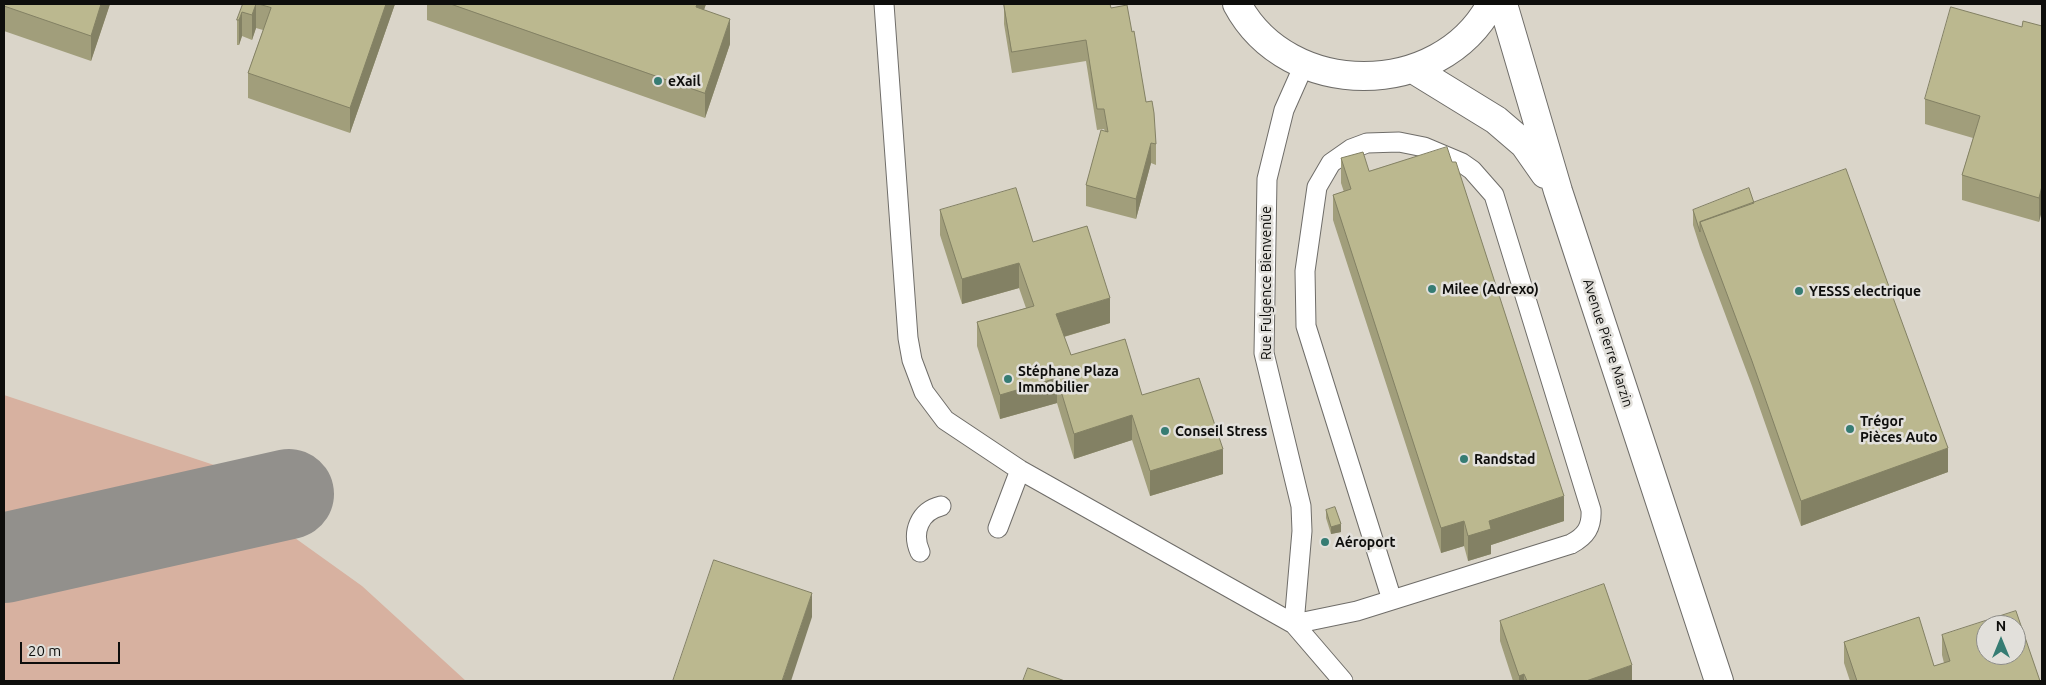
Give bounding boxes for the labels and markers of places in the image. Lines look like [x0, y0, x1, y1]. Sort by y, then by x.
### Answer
place label: eXail [668, 73, 701, 89]
marker: eXail [652, 75, 664, 87]
place label: Milee (Adrexo) [1442, 281, 1539, 297]
marker: Milee (Adrexo) [1426, 283, 1438, 295]
place label: YESSS electrique [1809, 283, 1921, 299]
marker: YESSS electrique [1793, 285, 1805, 297]
place label: Stéphane Plaza Immobilier [1018, 363, 1119, 396]
marker: Stéphane Plaza Immobilier [1002, 373, 1014, 385]
place label: Trégor Pièces Auto [1860, 413, 1938, 446]
place label: Conseil Stress [1175, 423, 1267, 439]
marker: Trégor Pièces Auto [1844, 423, 1856, 435]
marker: Conseil Stress [1159, 425, 1171, 437]
place label: Randstad [1474, 451, 1536, 467]
marker: Randstad [1458, 453, 1470, 465]
place label: Aéroport [1335, 534, 1395, 550]
marker: Aéroport [1319, 536, 1331, 548]

